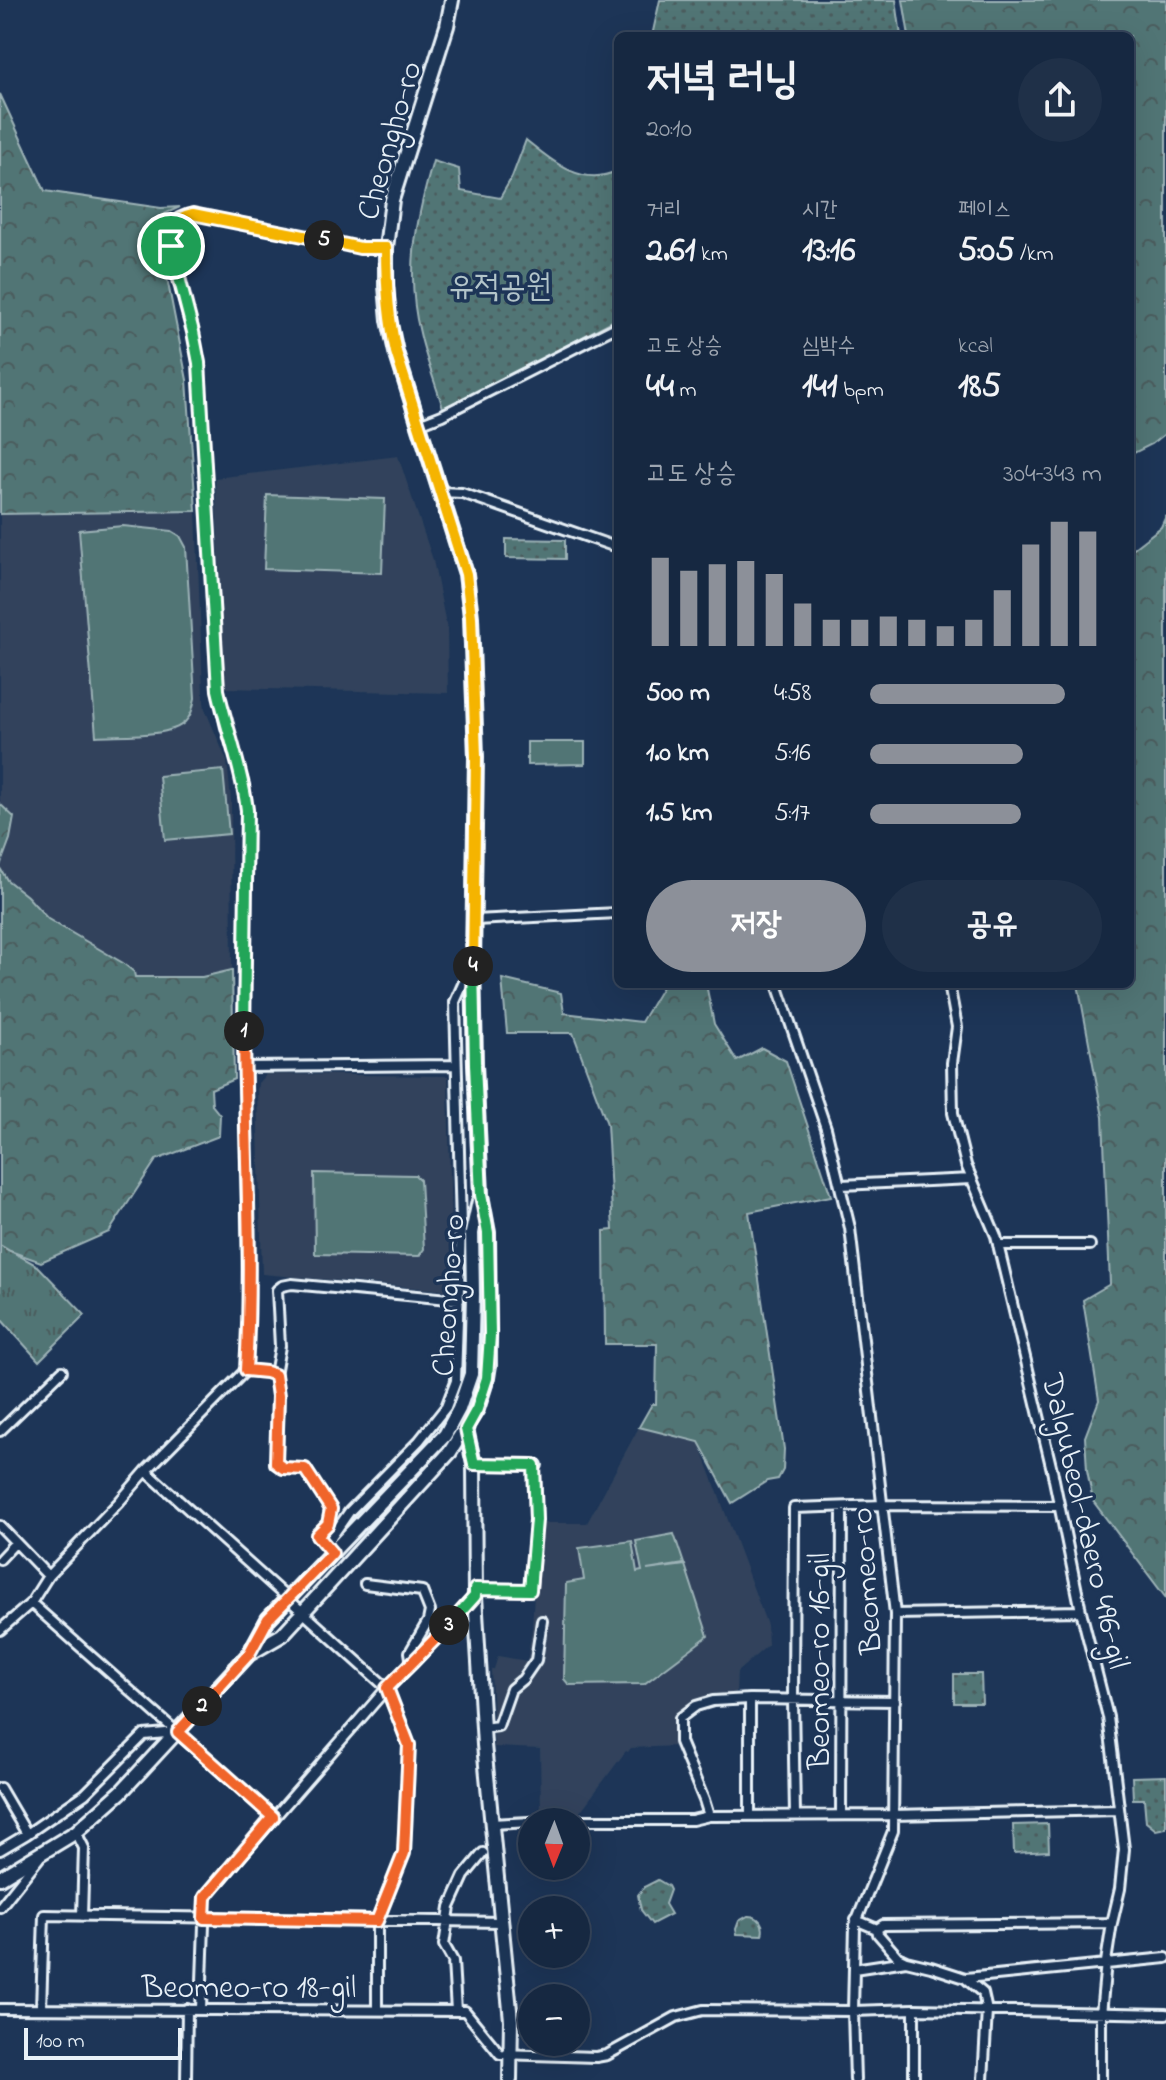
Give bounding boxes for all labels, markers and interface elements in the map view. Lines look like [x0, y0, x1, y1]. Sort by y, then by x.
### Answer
text: 저녁 러닝 [646, 49, 799, 113]
street label: Cheongho-ro [346, 56, 436, 226]
button: share [1018, 58, 1102, 142]
text: 20:10 [646, 111, 692, 149]
text: 거리 [646, 195, 681, 227]
text: 시간 [802, 195, 837, 227]
text: 페이스 [958, 195, 1011, 227]
pin [137, 212, 205, 280]
pin: 5 [304, 220, 344, 260]
icon: arrive [149, 224, 193, 268]
text: 5 [318, 224, 330, 256]
text: 2.61 [646, 227, 696, 277]
text: 13:16 [802, 227, 856, 277]
text: 5:05 [958, 227, 1014, 277]
text: km [696, 239, 728, 271]
text: /km [1014, 239, 1054, 271]
park label: 유적공원 [449, 265, 552, 312]
text: 고도 상승 [646, 331, 722, 363]
text: 심박수 [802, 331, 855, 363]
text: kcal [958, 331, 993, 363]
text: 44 [646, 363, 674, 413]
text: 141 [802, 363, 838, 413]
text: 185 [958, 363, 1001, 413]
text: m [674, 375, 697, 407]
text: bpm [838, 375, 884, 407]
text: 고도 상승 [646, 456, 736, 494]
text: 304–343 m [1003, 456, 1102, 494]
text: 500 m [646, 675, 710, 713]
text: 4:58 [774, 675, 812, 713]
text: 1.0 km [646, 735, 709, 773]
text: 5:16 [774, 735, 811, 773]
text: 1.5 km [646, 795, 713, 833]
text: 5:17 [774, 795, 810, 833]
button: 저장 [646, 880, 866, 972]
button: 공유 [882, 880, 1102, 972]
pin: 4 [453, 946, 493, 986]
text: 4 [468, 950, 478, 982]
pin: 1 [224, 1011, 264, 1051]
text: 1 [241, 1015, 248, 1047]
street label: Cheongho-ro [421, 1212, 480, 1378]
street label: Dalgubeol-daero 496-gil [1027, 1369, 1140, 1674]
street label: Beomeo-ro [840, 1506, 897, 1657]
street label: Beomeo-ro 16-gil [798, 1553, 845, 1770]
pin: 3 [429, 1605, 469, 1645]
text: 3 [444, 1609, 454, 1641]
pin: 2 [182, 1686, 222, 1726]
text: 2 [197, 1690, 207, 1722]
north arrow [518, 1808, 590, 1880]
map controls [518, 1808, 590, 2056]
button: + [518, 1896, 590, 1968]
street label: Beomeo-ro 18-gil [141, 1966, 356, 2013]
button: − [518, 1984, 590, 2056]
scale bar [24, 2024, 182, 2060]
text: 100 m [36, 2026, 85, 2058]

